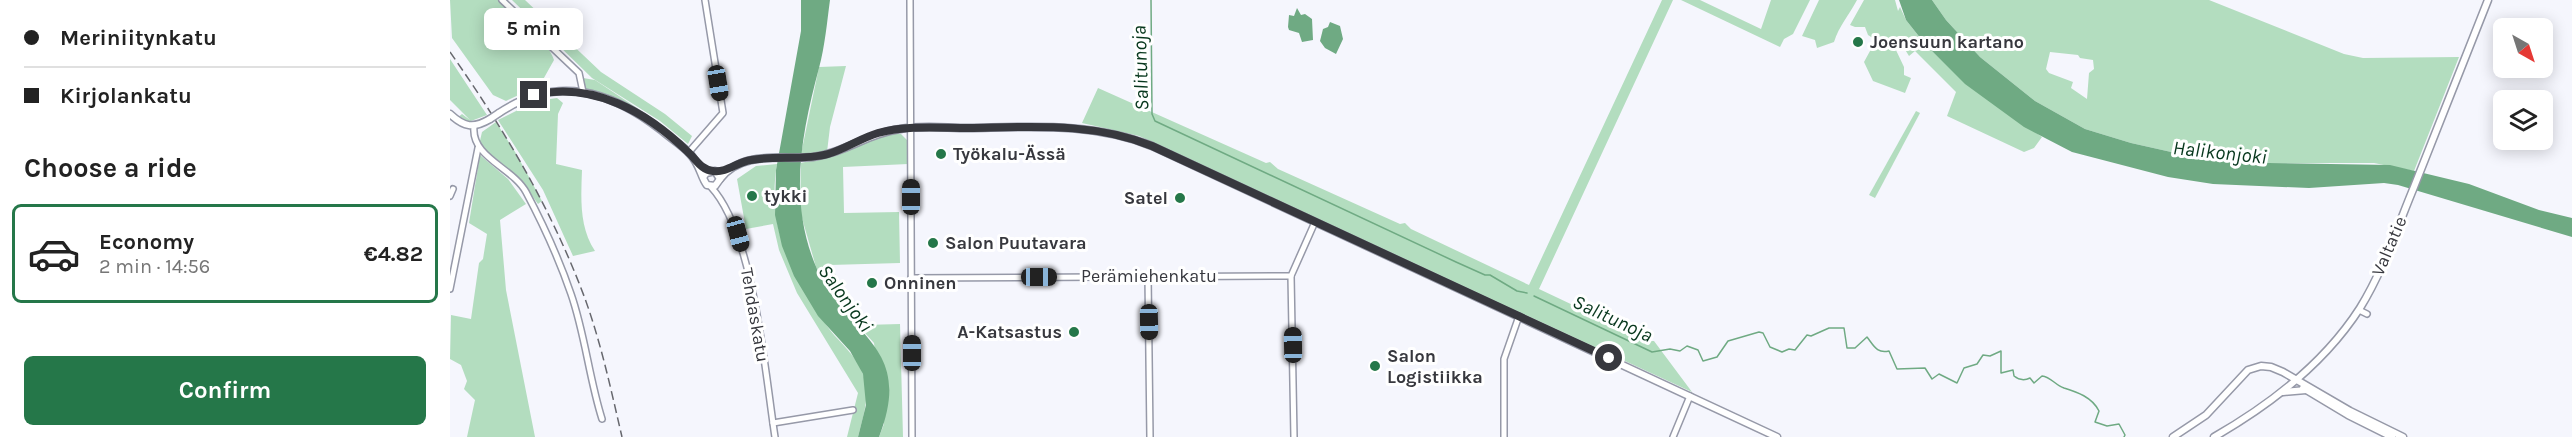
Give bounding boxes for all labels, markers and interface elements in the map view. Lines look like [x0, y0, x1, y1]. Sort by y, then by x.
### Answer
callout: 5 min [484, 8, 584, 50]
text: 5 min [506, 17, 561, 40]
north arrow [2493, 18, 2553, 78]
map controls [2493, 18, 2553, 150]
text: Meriniitynkatu [60, 25, 217, 51]
water label: Salitunoja [1128, 25, 1153, 111]
place label: Joensuun kartano [1870, 31, 2024, 53]
marker: Joensuun kartano [1851, 35, 1865, 49]
car [706, 64, 730, 102]
route end [520, 81, 547, 108]
text: Kirjolankatu [60, 83, 192, 109]
button: layers [2493, 90, 2553, 150]
water label: Halikonjoki [2172, 136, 2268, 169]
place label: Työkalu-Ässä [953, 143, 1066, 165]
marker: Työkalu-Ässä [934, 147, 948, 161]
text: Choose a ride [24, 152, 197, 184]
car [902, 179, 920, 215]
place label: tykki [764, 185, 807, 207]
place label: Satel [1124, 187, 1168, 209]
marker: tykki [745, 189, 759, 203]
marker: Satel [1173, 191, 1187, 205]
street label: Valtatie [2367, 213, 2411, 279]
car [725, 214, 751, 254]
icon: car [27, 227, 81, 281]
text: Economy [99, 229, 194, 255]
place label: Salon Puutavara [945, 232, 1087, 254]
marker: Salon Puutavara [926, 236, 940, 250]
text: €4.82 [364, 241, 423, 267]
text: 2 min · 14:56 [99, 255, 210, 278]
water label: Salonjoki [813, 260, 878, 336]
street label: Perämiehenkatu [1081, 265, 1217, 287]
street label: Tehdaskatu [736, 266, 774, 364]
car [1021, 268, 1057, 286]
place label: Onninen [884, 272, 957, 294]
marker: Onninen [865, 276, 879, 290]
water label: Salitunoja [1569, 290, 1656, 347]
car [1140, 304, 1158, 340]
place label: A-Katsastus [957, 321, 1062, 343]
marker: A-Katsastus [1067, 325, 1081, 339]
car [1284, 327, 1302, 363]
car [903, 335, 921, 371]
route start [1595, 344, 1622, 371]
place label: Salon Logistiikka [1387, 345, 1483, 388]
button: Confirm [24, 356, 426, 425]
marker: Salon Logistiikka [1368, 359, 1382, 373]

